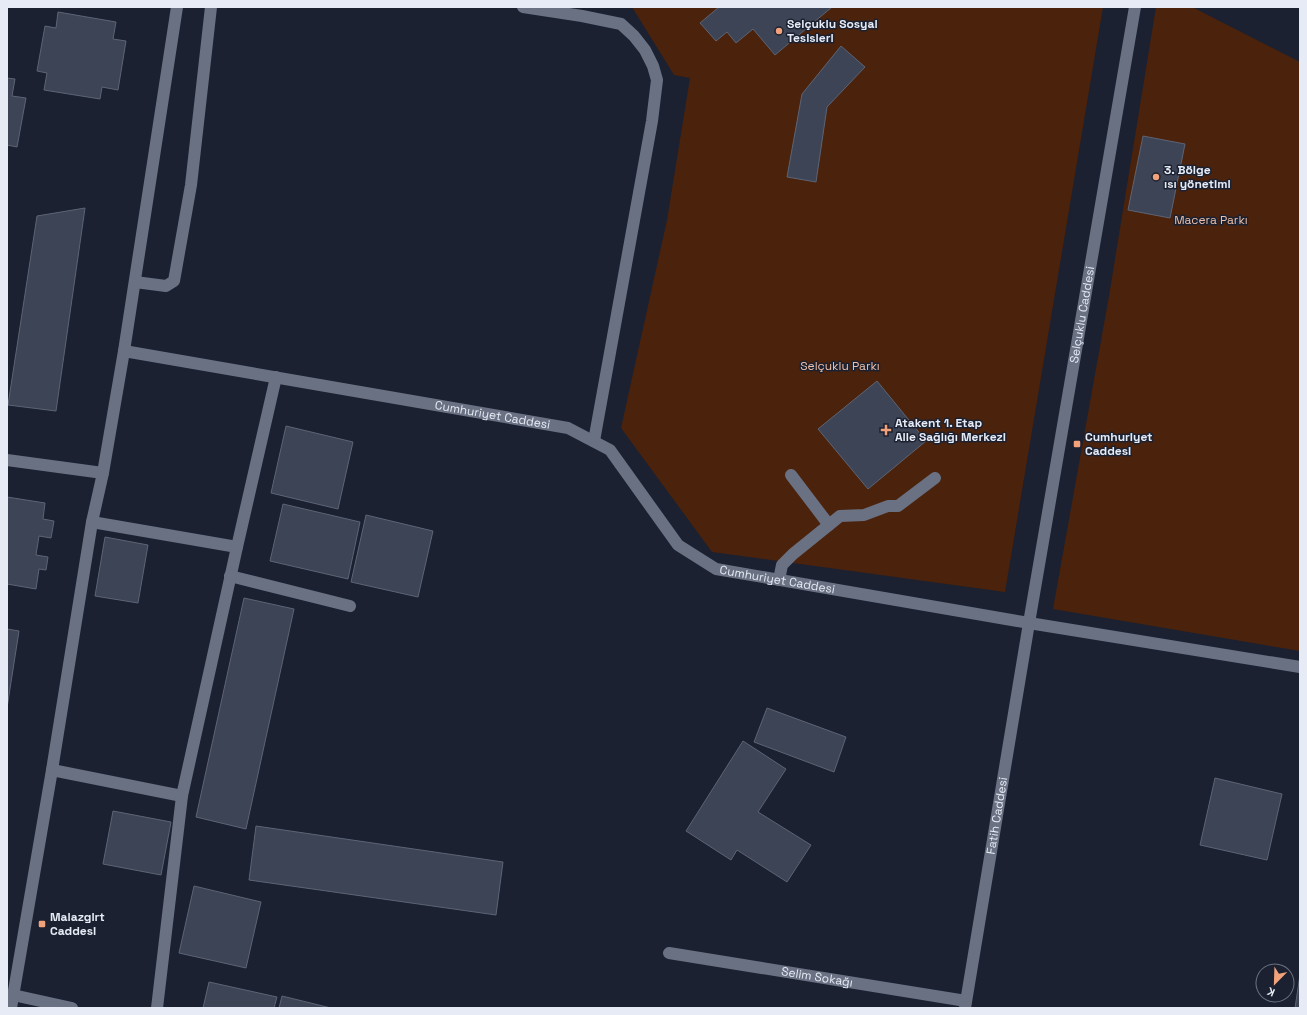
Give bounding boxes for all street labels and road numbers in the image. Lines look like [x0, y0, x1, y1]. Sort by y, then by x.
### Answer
street label: Selçuklu Caddesi [1066, 265, 1098, 365]
street label: Cumhuriyet Caddesi [434, 397, 551, 433]
street label: Cumhuriyet Caddesi [718, 562, 836, 597]
street label: Fatih Caddesi [983, 776, 1011, 856]
street label: Selim Sokağı [780, 963, 854, 991]

